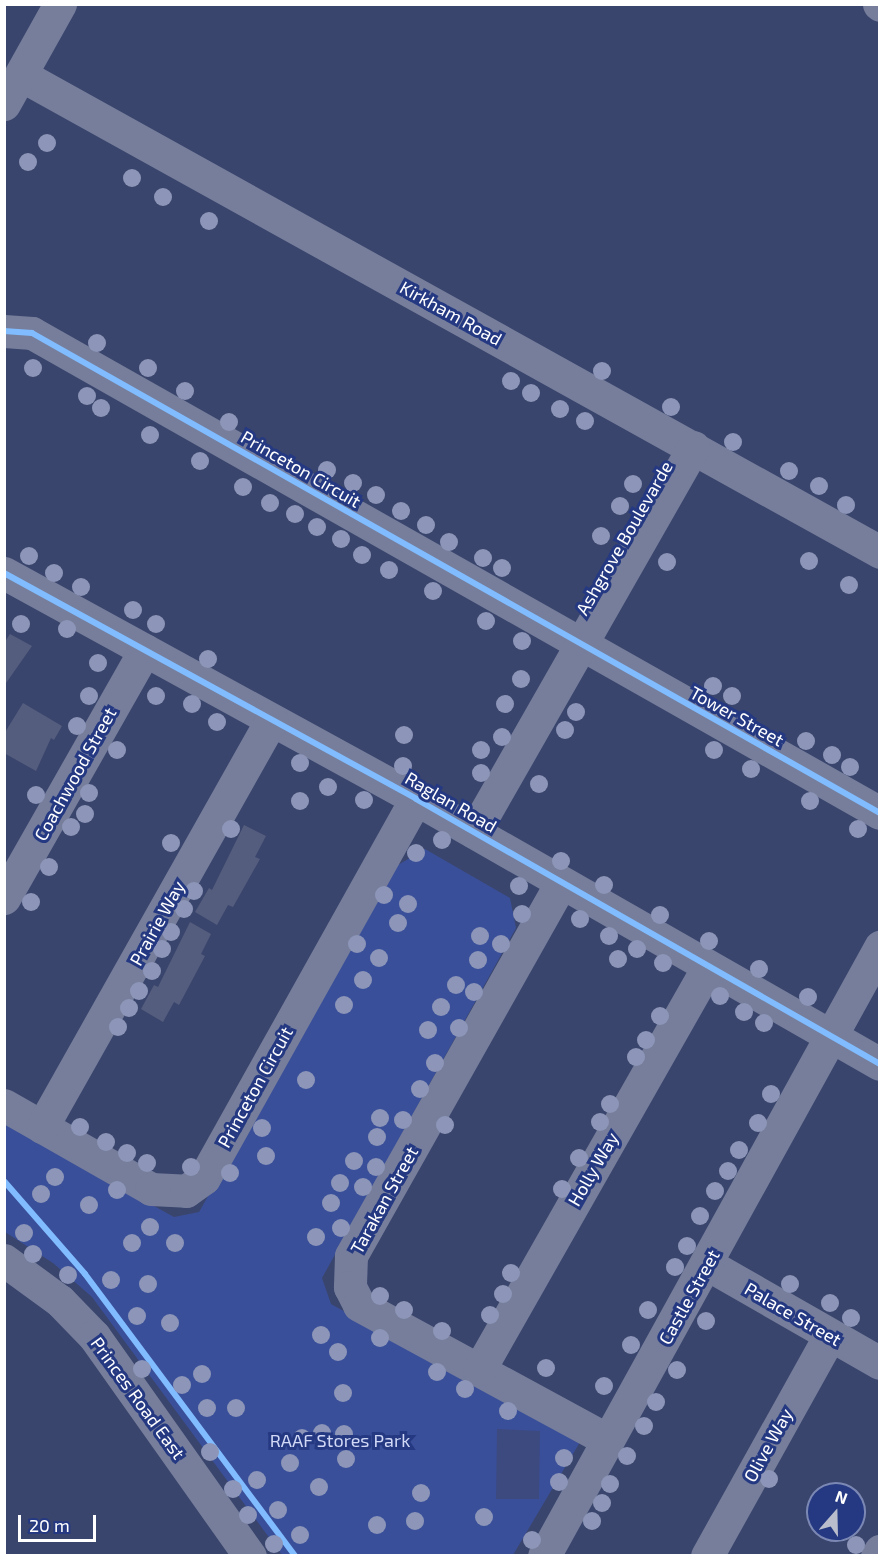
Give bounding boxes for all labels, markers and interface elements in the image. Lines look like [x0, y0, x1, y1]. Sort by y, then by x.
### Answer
street label: Kirkham Road [396, 276, 506, 350]
street label: Princeton Circuit [237, 426, 365, 512]
street label: Ashgrove Boulevarde [571, 457, 677, 619]
street label: Tower Street [686, 681, 788, 751]
street label: Coachwood Street [29, 704, 121, 844]
street label: Raglan Road [401, 767, 501, 837]
street label: Prairie Way [125, 877, 189, 969]
street label: Princeton Circuit [213, 1023, 297, 1151]
street label: Holly Way [563, 1128, 623, 1210]
street label: Tarakan Street [346, 1143, 422, 1257]
street label: Castle Street [654, 1246, 724, 1348]
street label: Palace Street [741, 1278, 845, 1350]
street label: Princes Road East [86, 1333, 190, 1463]
street label: Olive Way [739, 1404, 797, 1486]
park label: RAAF Stores Park [270, 1429, 410, 1451]
north arrow [806, 1482, 866, 1542]
text: N [833, 1486, 850, 1507]
scale bar [21, 1503, 99, 1541]
text: 20 m [29, 1514, 70, 1536]

